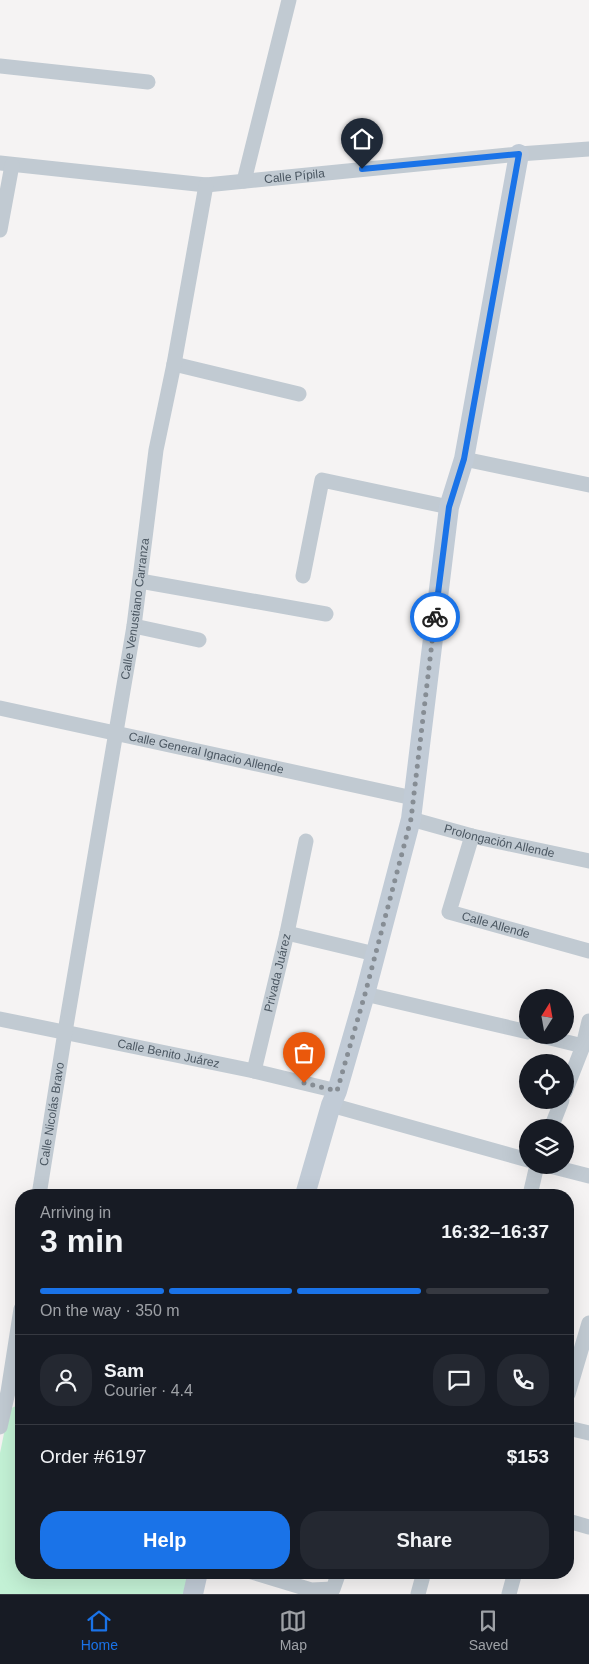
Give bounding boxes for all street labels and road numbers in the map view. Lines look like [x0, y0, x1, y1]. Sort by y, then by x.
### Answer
street label: Calle Pípila [263, 166, 326, 186]
street label: Calle Venustiano Carranza [118, 537, 152, 681]
street label: Calle General Ignacio Allende [127, 729, 285, 777]
street label: Prolongación Allende [442, 822, 556, 860]
street label: Calle Allende [460, 909, 532, 941]
street label: Privada Juárez [261, 932, 294, 1013]
street label: Calle Benito Juárez [116, 1036, 221, 1071]
street label: Calle Nicolás Bravo [37, 1061, 67, 1167]

